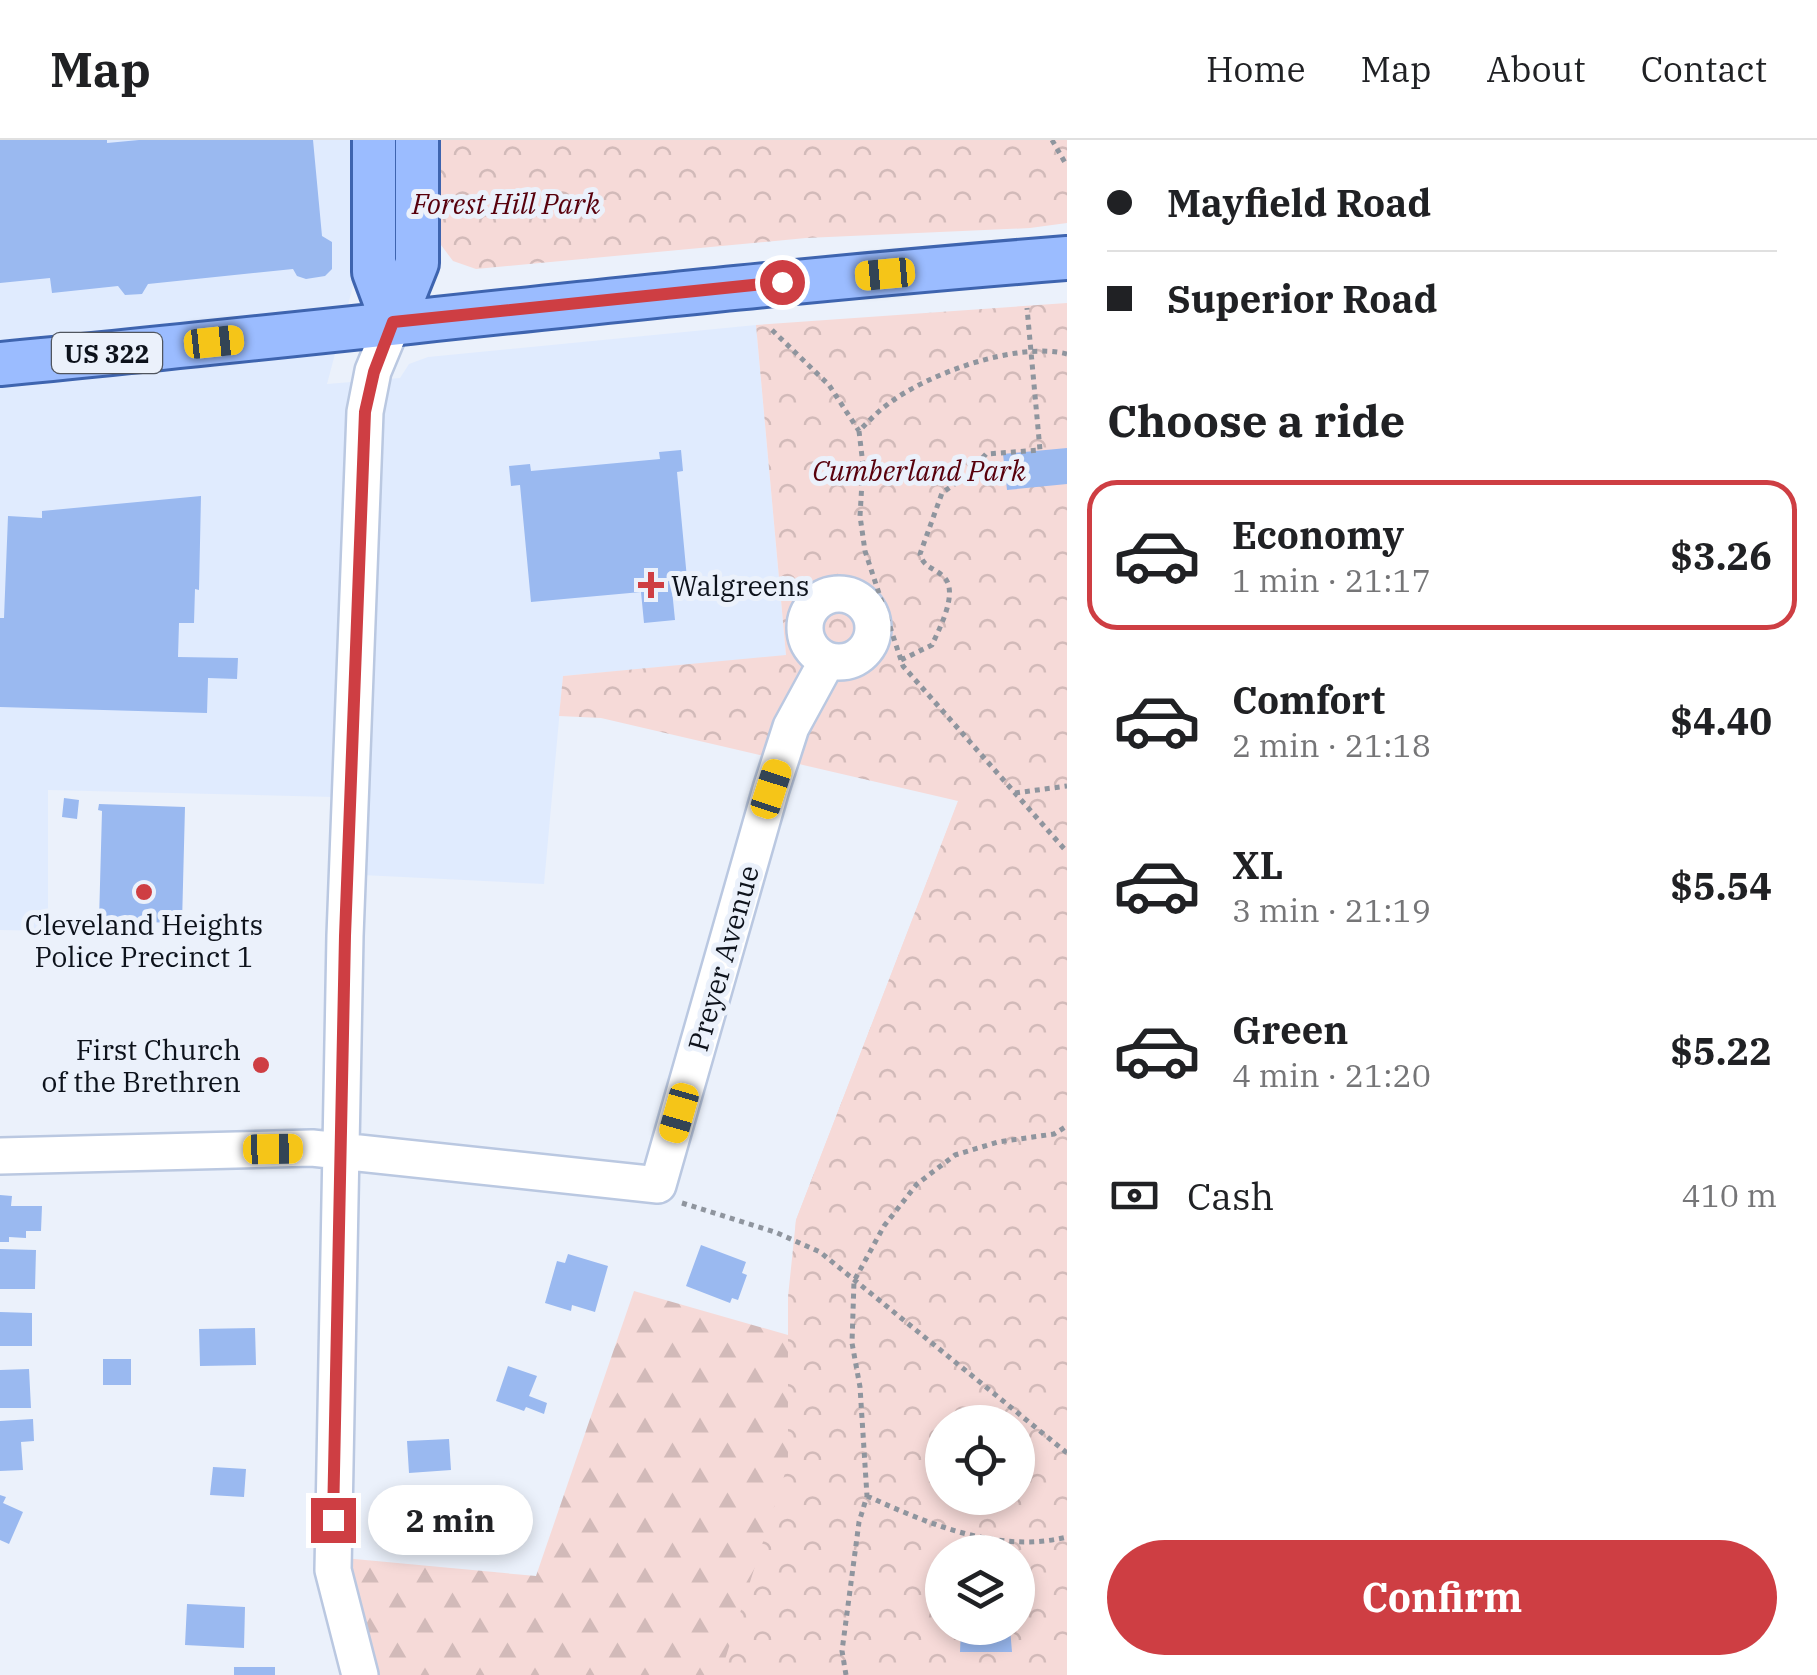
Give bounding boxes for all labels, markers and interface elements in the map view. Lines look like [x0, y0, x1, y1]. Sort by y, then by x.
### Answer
text: Map [50, 38, 151, 100]
text: Home [1206, 46, 1305, 92]
text: Map [1360, 46, 1432, 92]
text: About [1487, 46, 1586, 92]
text: Contact [1641, 46, 1767, 92]
text: Mayfield Road [1167, 178, 1431, 227]
park label: Forest Hill Park [411, 185, 600, 222]
car [854, 256, 916, 292]
route start [760, 260, 805, 305]
text: Superior Road [1167, 274, 1438, 323]
car [183, 324, 245, 360]
road number: US 322 [52, 333, 162, 373]
text: Choose a ride [1107, 391, 1405, 449]
park label: Cumberland Park [812, 452, 1026, 489]
icon: car [1112, 510, 1202, 600]
text: Economy [1232, 510, 1404, 559]
text: $3.26 [1670, 531, 1772, 580]
text: 1 min · 21:17 [1232, 559, 1431, 601]
place label: Walgreens [671, 567, 809, 604]
marker: Walgreens [640, 574, 662, 596]
icon: car [1112, 675, 1202, 765]
text: Comfort [1232, 675, 1385, 724]
text: $4.40 [1670, 696, 1772, 745]
text: 2 min · 21:18 [1232, 724, 1431, 766]
car [747, 756, 795, 822]
icon: car [1112, 840, 1202, 930]
text: XL [1232, 840, 1283, 889]
street label: Preyer Avenue [679, 861, 767, 1055]
text: $5.54 [1670, 861, 1772, 910]
marker: Cleveland Heights Police Precinct 1 [133, 881, 155, 903]
text: 3 min · 21:19 [1232, 889, 1431, 931]
place label: Cleveland Heights Police Precinct 1 [25, 906, 263, 975]
icon: car [1112, 1005, 1202, 1095]
text: Green [1232, 1005, 1348, 1054]
text: $5.22 [1670, 1026, 1772, 1075]
place label: First Church of the Brethren [42, 1031, 241, 1100]
marker: First Church of the Brethren [250, 1054, 272, 1076]
text: 4 min · 21:20 [1232, 1054, 1431, 1096]
car [656, 1080, 702, 1146]
car [243, 1133, 303, 1165]
icon: cash [1107, 1168, 1162, 1223]
text: Cash [1187, 1171, 1274, 1220]
text: 410 m [1681, 1174, 1777, 1216]
map controls [925, 1405, 1035, 1645]
button: locate [925, 1405, 1035, 1515]
callout: 2 min [368, 1485, 533, 1555]
route end [311, 1498, 356, 1543]
text: 2 min [406, 1499, 495, 1541]
button: layers [925, 1535, 1035, 1645]
button: Confirm [1107, 1540, 1777, 1655]

